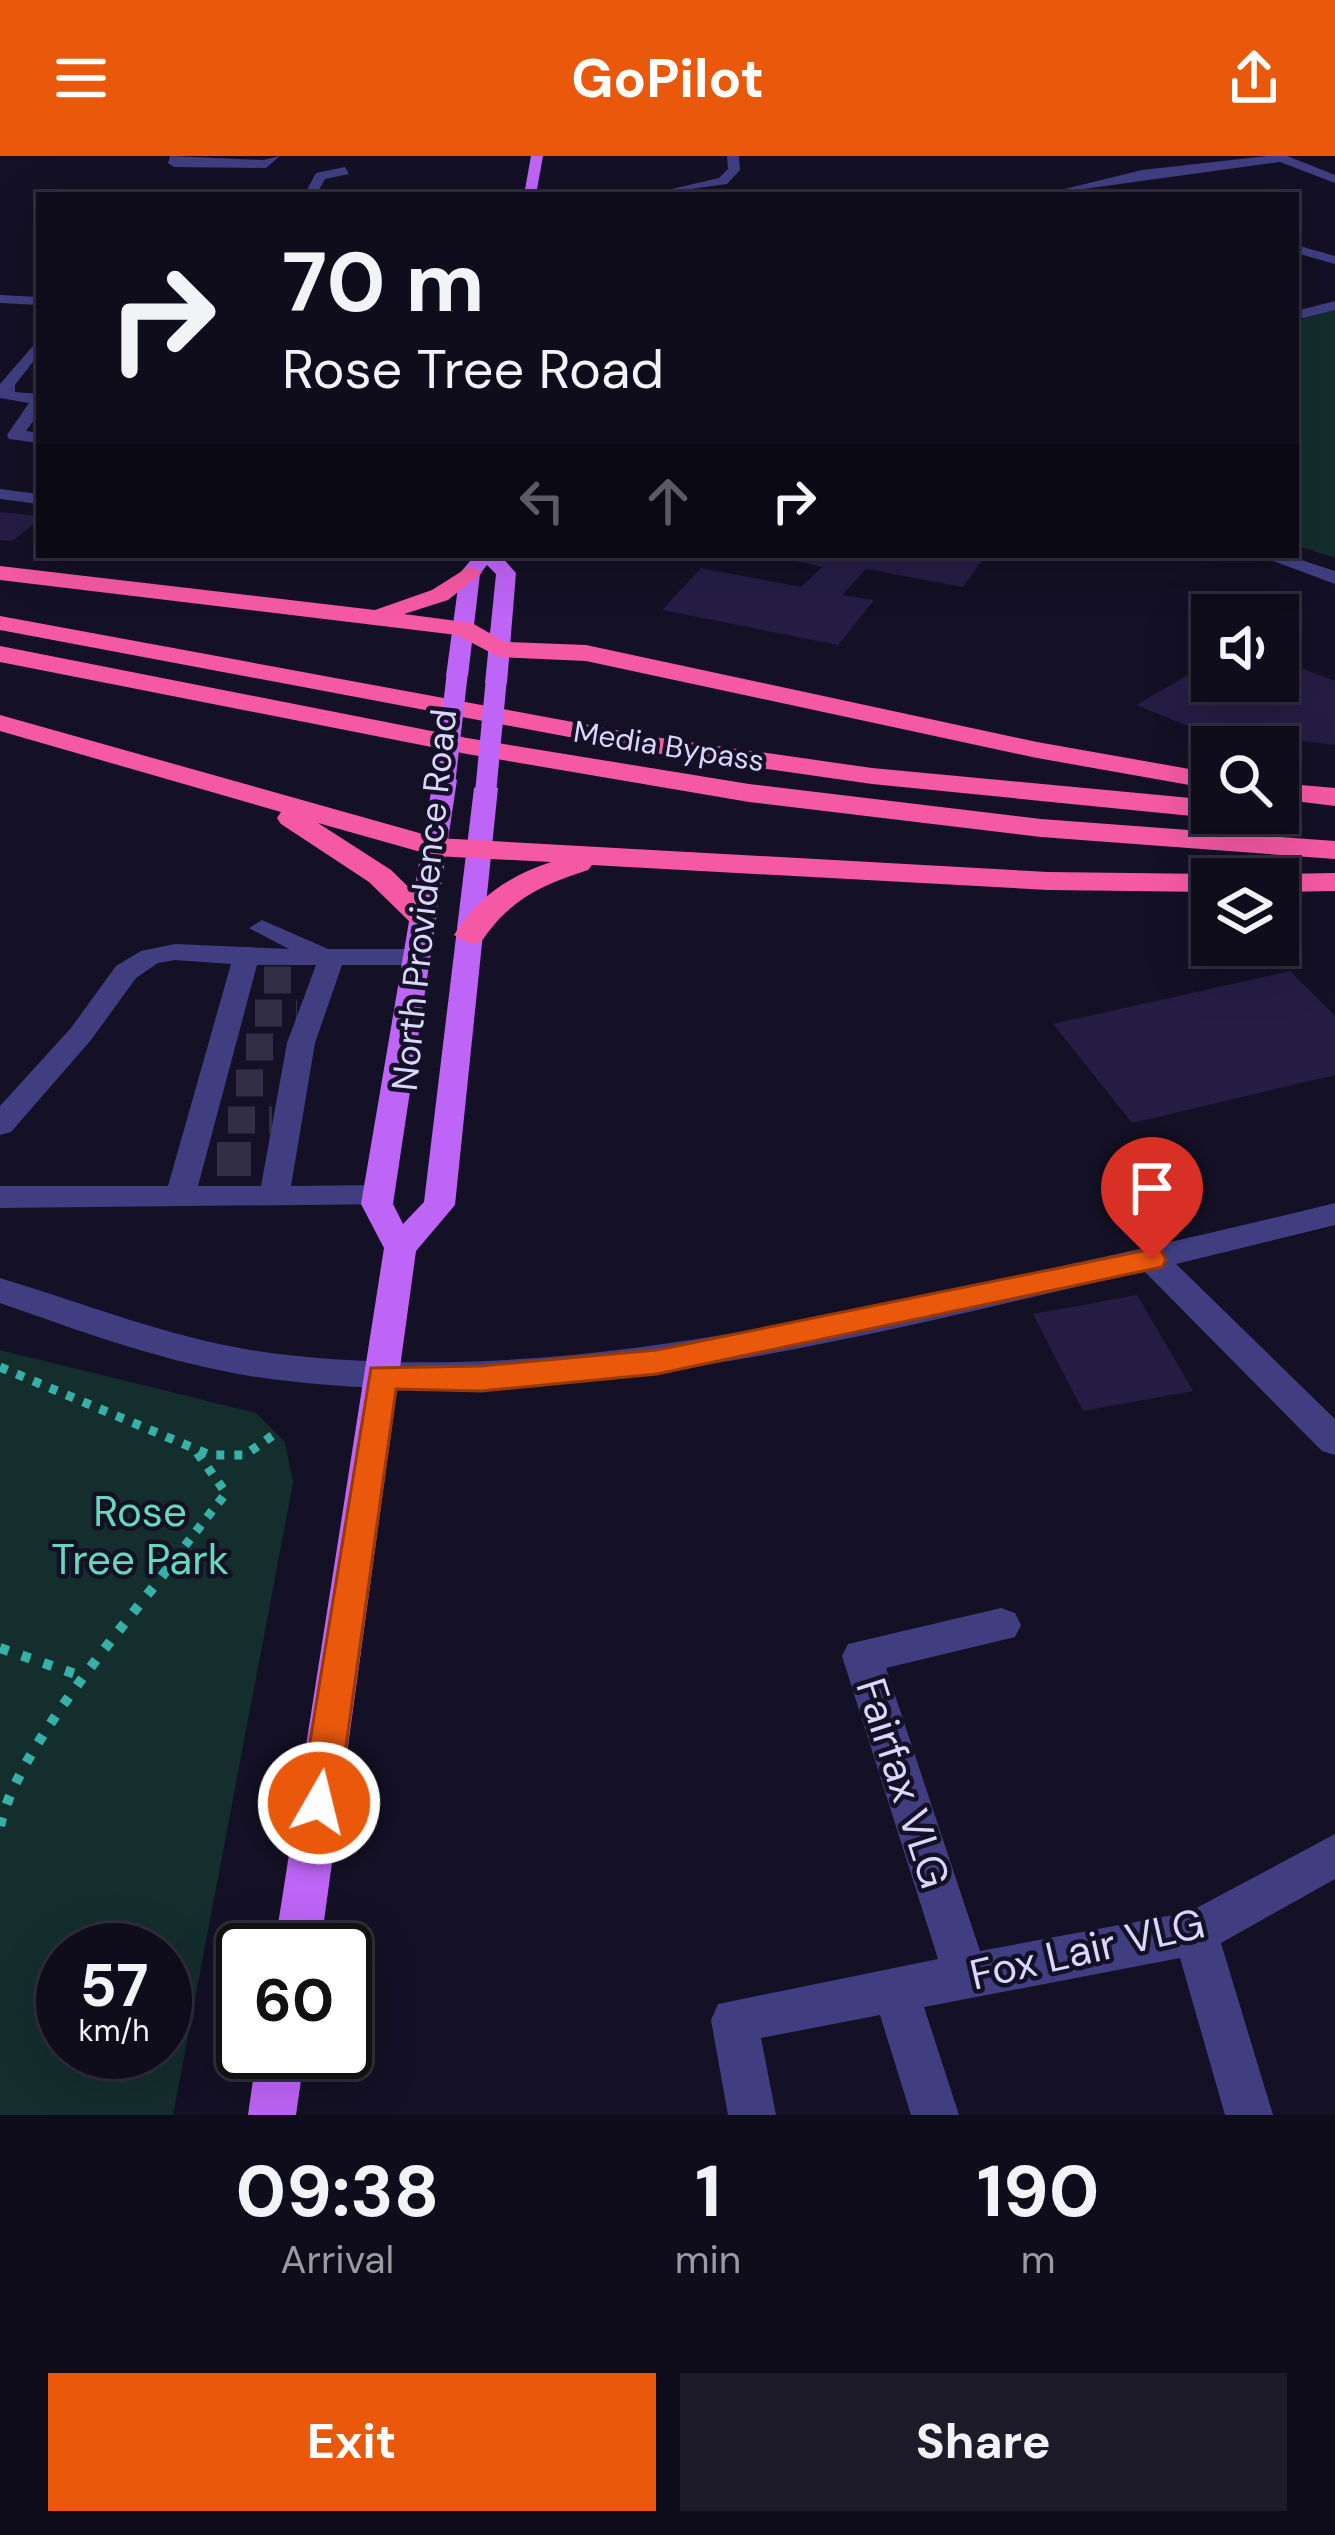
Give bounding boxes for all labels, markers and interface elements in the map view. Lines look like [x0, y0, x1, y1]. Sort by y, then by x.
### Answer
text: GoPilot [571, 43, 764, 114]
icon: menu [48, 45, 114, 111]
icon: share [1221, 45, 1287, 111]
text: 70 m [282, 228, 485, 337]
icon: right [84, 240, 240, 396]
text: Rose Tree Road [282, 334, 664, 405]
icon: left [509, 468, 575, 534]
icon: ahead [635, 468, 701, 534]
icon: right [761, 468, 827, 534]
map controls [1191, 594, 1299, 966]
button: sound [1191, 594, 1299, 702]
street label: North Providence Road [381, 707, 467, 1093]
street label: Media Bypass [571, 712, 767, 780]
button: search [1191, 726, 1299, 834]
button: layers [1191, 858, 1299, 966]
pin [1101, 1137, 1203, 1260]
icon: arrive [1119, 1155, 1185, 1221]
park label: Rose Tree Park [51, 1484, 229, 1587]
street label: Fairfax VLG [843, 1671, 963, 1895]
position arrow [256, 1740, 382, 1866]
street label: Fox Lair VLG [965, 1895, 1209, 2003]
speed limit sign: 60 [216, 1923, 372, 2079]
text: 57 [79, 1946, 149, 2025]
text: km/h [79, 2011, 149, 2050]
text: 09:38 [236, 2145, 439, 2238]
text: 1 [695, 2145, 721, 2238]
text: 190 [977, 2145, 1099, 2238]
text: Arrival [281, 2234, 394, 2285]
text: min [675, 2234, 741, 2285]
text: m [1021, 2234, 1055, 2285]
button: Exit [48, 2373, 656, 2511]
button: Share [680, 2373, 1287, 2511]

